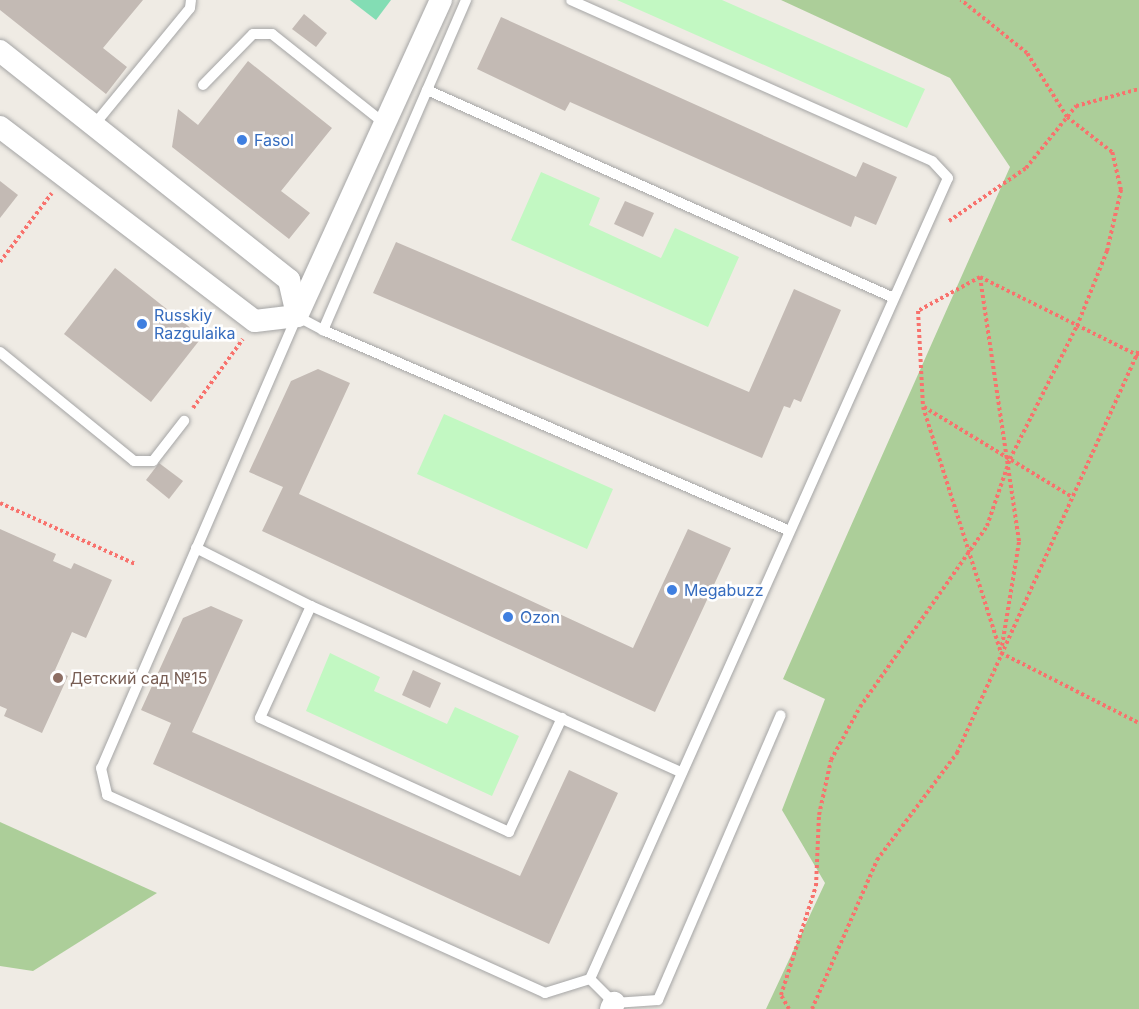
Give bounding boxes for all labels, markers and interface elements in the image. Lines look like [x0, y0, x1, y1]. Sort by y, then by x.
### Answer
place label: Fasol [254, 130, 294, 150]
marker: Fasol [235, 133, 249, 147]
place label: Russkiy Razgulaika [154, 305, 236, 343]
marker: Russkiy Razgulaika [135, 317, 149, 331]
place label: Megabuzz [684, 580, 764, 600]
marker: Megabuzz [665, 583, 679, 597]
place label: Ozon [520, 607, 560, 627]
marker: Ozon [501, 610, 515, 624]
place label: Детский сад №15 [70, 668, 207, 688]
marker: Детский сад №15 [51, 671, 65, 685]

